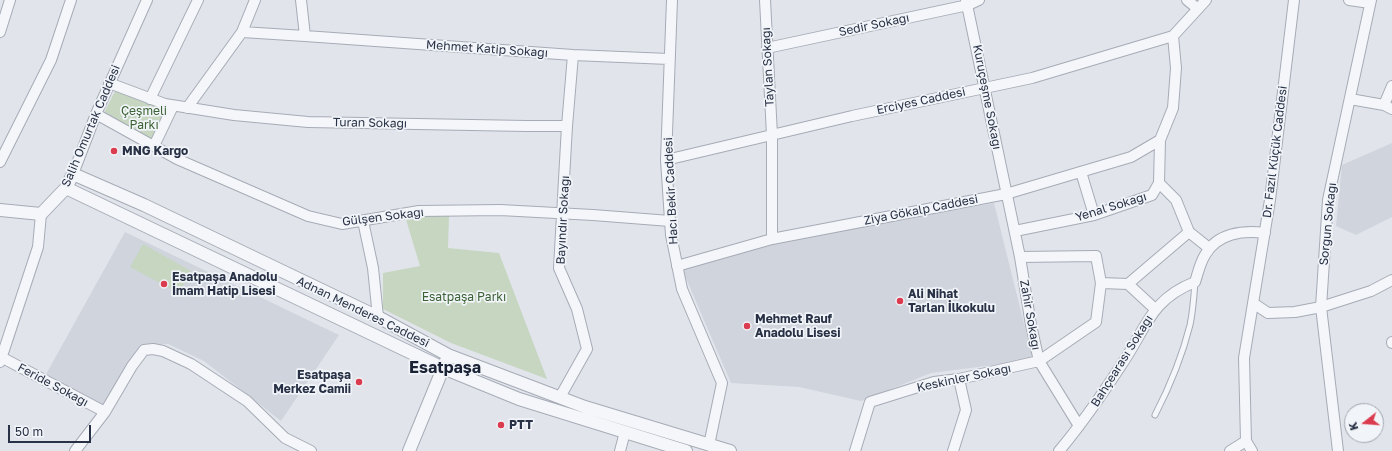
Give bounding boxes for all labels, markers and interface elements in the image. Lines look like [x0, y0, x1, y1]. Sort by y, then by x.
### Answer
street label: Sedir Sokağı [837, 10, 911, 40]
street label: Taylan Sokağı [759, 27, 777, 107]
street label: Mehmet Katip Sokağı [426, 38, 548, 60]
street label: Kuruçeşme Sokağı [970, 43, 1004, 151]
street label: Salih Omurtak Caddesi [59, 63, 123, 189]
street label: Erciyes Caddesi [875, 85, 967, 117]
street label: Dr. Fazıl Küçük Caddesi [1260, 85, 1290, 219]
park label: Çeşmeli Parkı [121, 104, 167, 132]
street label: Turan Sokağı [333, 115, 407, 131]
street label: Hacı Bekir Caddesi [661, 137, 681, 245]
place label: MNG Kargo [122, 144, 188, 158]
marker: MNG Kargo [109, 146, 119, 156]
street label: Bayındır Sokağı [553, 175, 573, 265]
street label: Sorgun Sokağı [1316, 182, 1340, 266]
street label: Yenal Sokağı [1074, 189, 1148, 225]
street label: Ziya Gökalp Caddesi [863, 192, 979, 228]
street label: Gülşen Sokağı [341, 205, 425, 229]
place label: Esatpaşa Anadolu İmam Hatip Lisesi [172, 270, 277, 298]
street label: Adnan Menderes Caddesi [294, 274, 432, 350]
marker: Esatpaşa Anadolu İmam Hatip Lisesi [159, 279, 169, 289]
street label: Zahir Sokağı [1017, 279, 1043, 351]
place label: Ali Nihat Tarlan İlkokulu [908, 287, 995, 315]
park label: Esatpaşa Parkı [422, 290, 506, 304]
marker: Ali Nihat Tarlan İlkokulu [895, 296, 905, 306]
place label: Mehmet Rauf Anadolu Lisesi [755, 312, 840, 340]
street label: Bahçearası Sokağı [1088, 313, 1156, 409]
marker: Mehmet Rauf Anadolu Lisesi [742, 321, 752, 331]
district label: Esatpaşa [409, 358, 481, 378]
street label: Feride Sokağı [15, 360, 91, 410]
street label: Keskinler Sokağı [916, 361, 1012, 395]
place label: Esatpaşa Merkez Camii [273, 368, 351, 396]
marker: Esatpaşa Merkez Camii [354, 377, 364, 387]
north arrow [1344, 403, 1384, 443]
scale bar [10, 417, 93, 443]
place label: PTT [509, 418, 533, 432]
marker: PTT [496, 420, 506, 430]
text: K [1346, 421, 1360, 432]
text: 50 m [15, 424, 43, 439]

